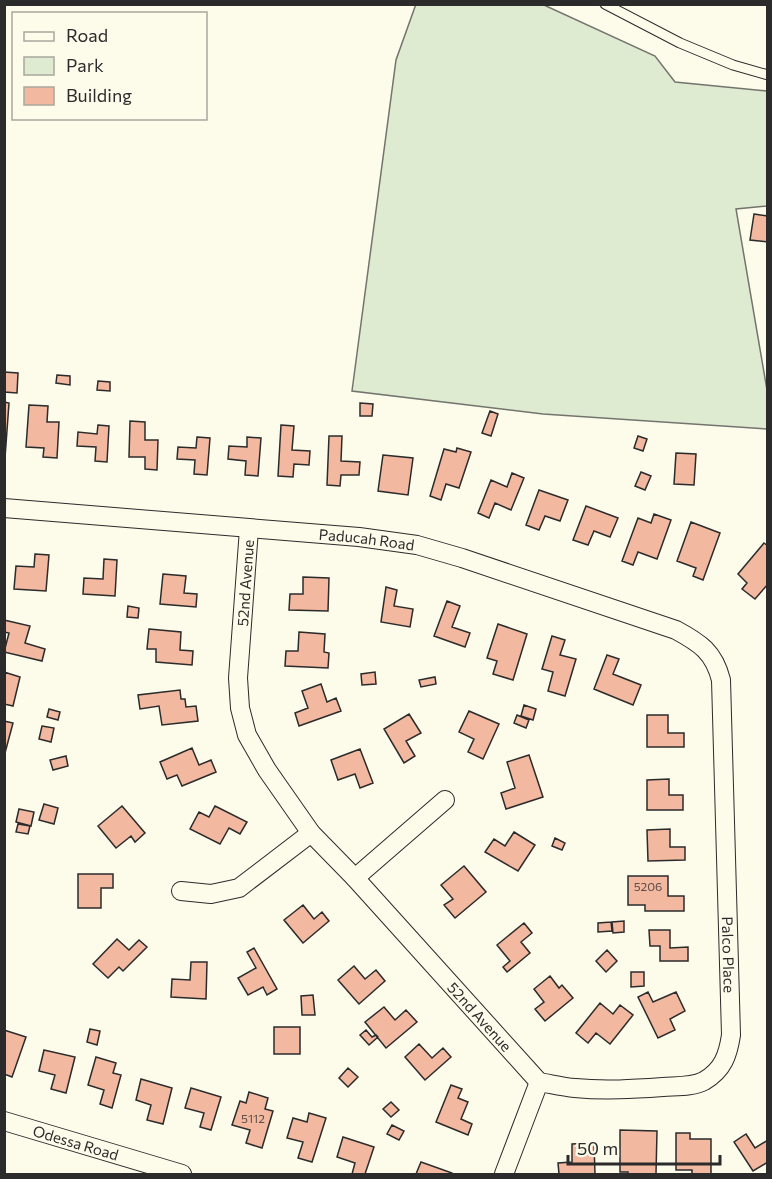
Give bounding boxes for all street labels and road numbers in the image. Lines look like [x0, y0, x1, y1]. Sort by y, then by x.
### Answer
street label: Paducah Road [318, 525, 416, 554]
street label: 52nd Avenue [233, 539, 257, 627]
street label: Palco Place [719, 916, 739, 993]
street label: 52nd Avenue [444, 978, 516, 1055]
street label: Odessa Road [31, 1121, 121, 1164]

